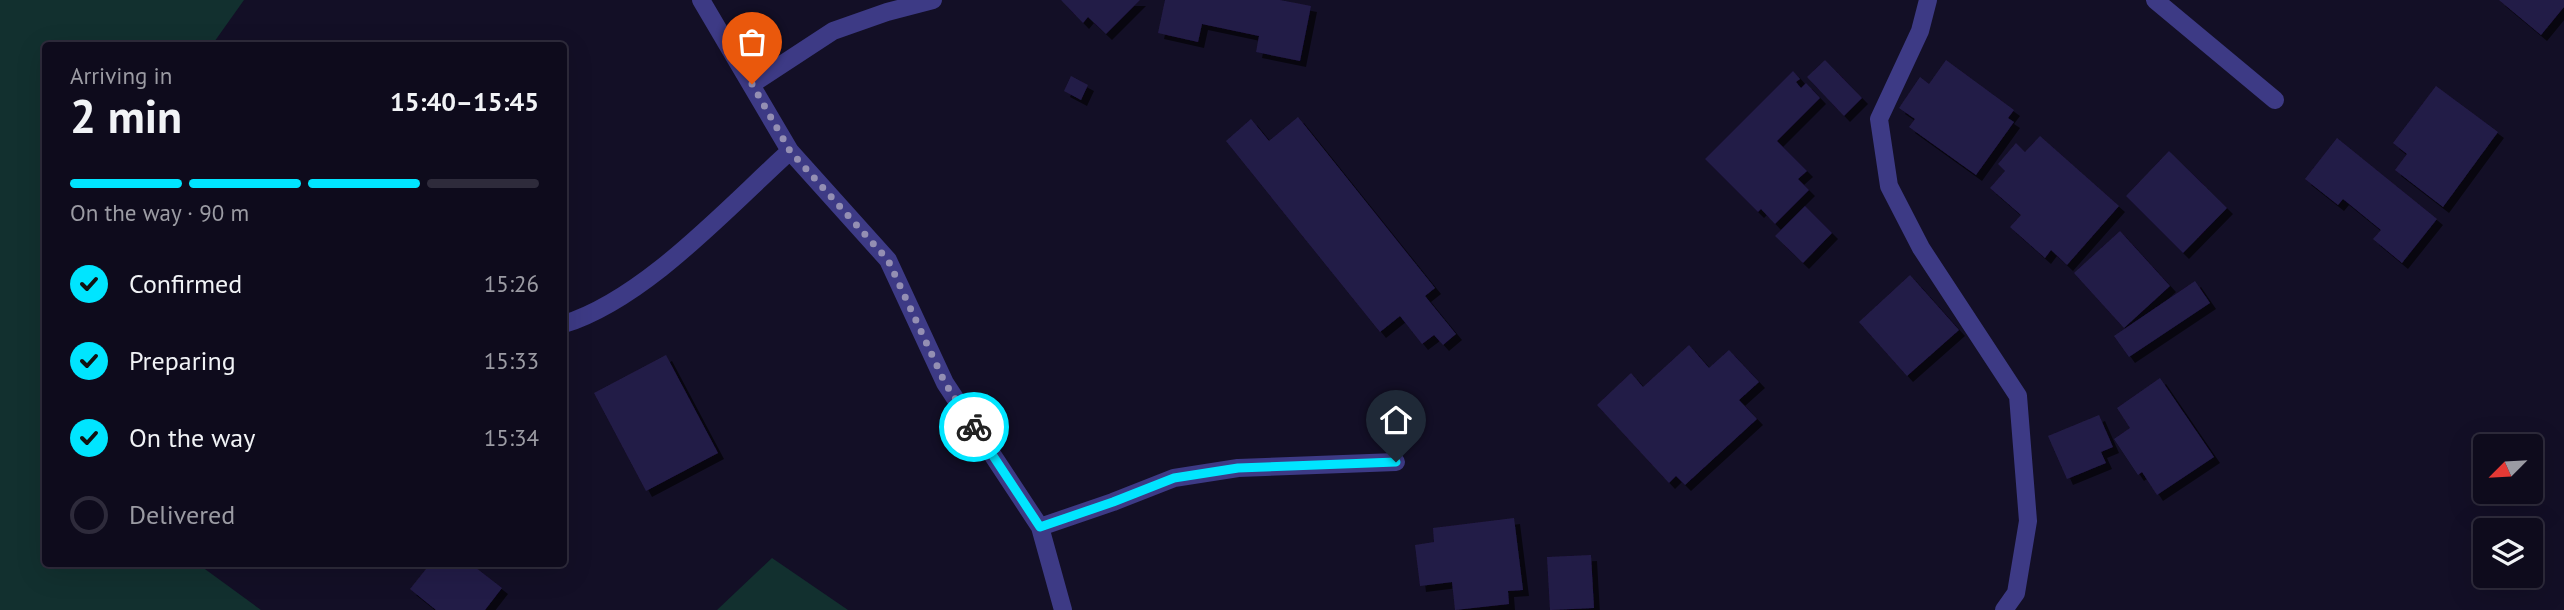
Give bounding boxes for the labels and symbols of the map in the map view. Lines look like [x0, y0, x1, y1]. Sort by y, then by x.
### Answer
pin [722, 12.0, 782, 84]
pin [1366, 390, 1426, 462]
courier [939, 392, 1009, 462]
north arrow [2473, 434, 2543, 504]

